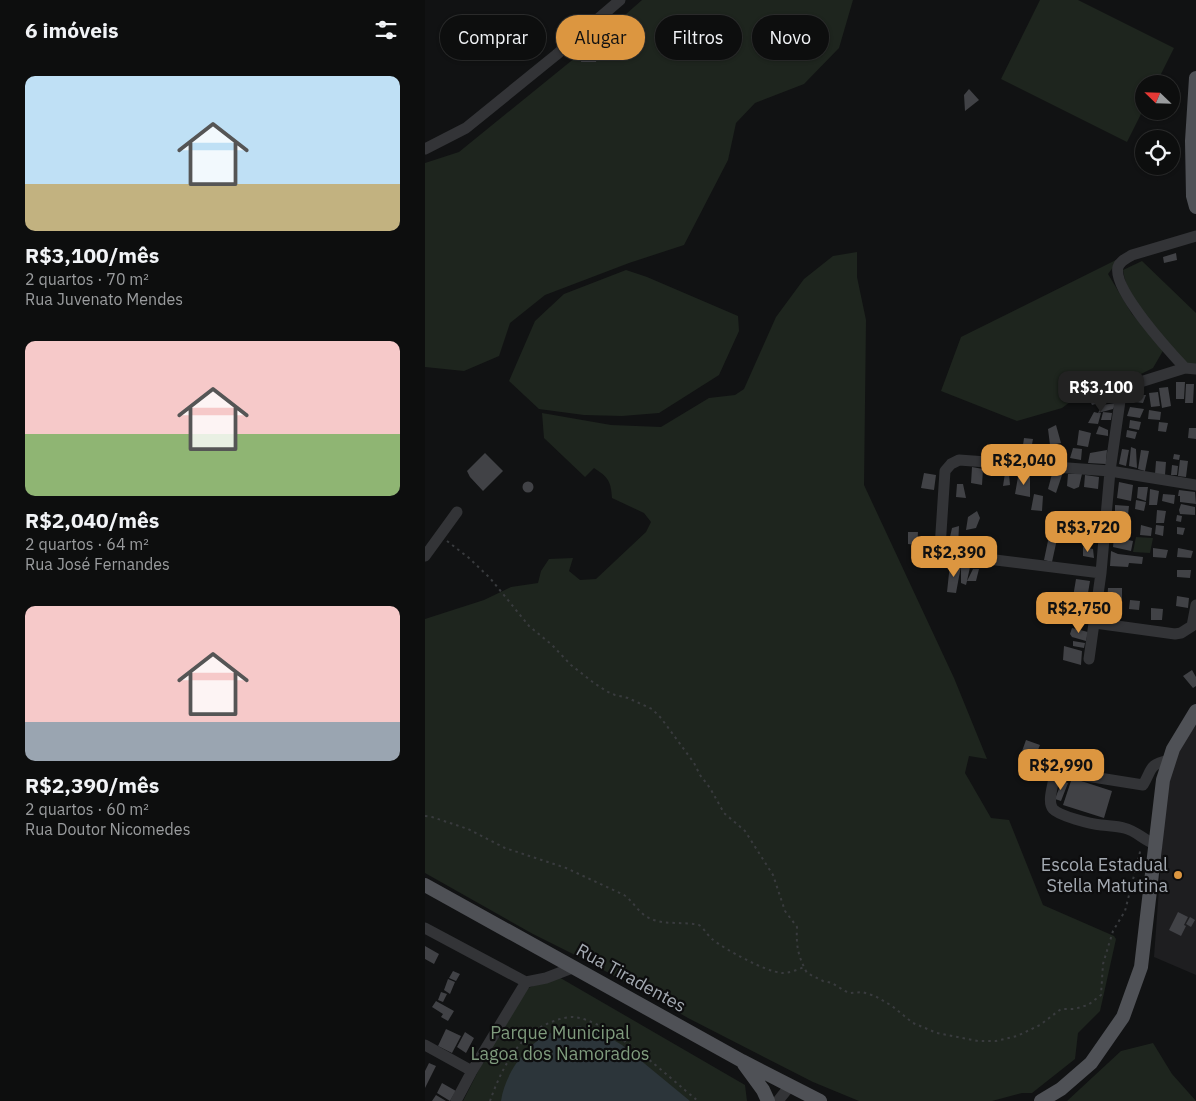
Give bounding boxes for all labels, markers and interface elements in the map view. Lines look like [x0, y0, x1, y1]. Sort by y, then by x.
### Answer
chip: Comprar [440, 15, 546, 60]
chip: Alugar [556, 15, 645, 60]
chip: Filtros [655, 15, 742, 60]
chip: Novo [752, 15, 829, 60]
text: 6 imóveis [25, 16, 119, 44]
icon: filters [372, 16, 400, 44]
north arrow [1135, 75, 1180, 120]
map controls [1135, 75, 1180, 175]
icon: home [168, 109, 258, 199]
button: locate [1135, 130, 1180, 175]
text: R$3,100/mês [25, 241, 159, 269]
text: 2 quartos · 70 m² [25, 269, 149, 289]
text: Rua Juvenato Mendes [25, 289, 183, 309]
pin: R$3,100 [1055, 370, 1147, 413]
icon: home [168, 374, 258, 464]
text: R$3,100 [1069, 377, 1133, 397]
pin: R$2,040 [978, 444, 1070, 486]
text: R$2,040 [992, 450, 1056, 470]
text: R$2,040/mês [25, 506, 159, 534]
pin: R$3,720 [1042, 510, 1134, 553]
text: R$3,720 [1056, 517, 1120, 537]
text: 2 quartos · 64 m² [25, 534, 149, 554]
pin: R$2,390 [908, 536, 1000, 578]
text: R$2,390 [922, 542, 986, 562]
text: Rua José Fernandes [25, 554, 170, 574]
pin: R$2,750 [1033, 592, 1125, 634]
text: R$2,750 [1047, 598, 1111, 618]
icon: home [168, 639, 258, 729]
pin: R$2,990 [1015, 748, 1107, 791]
text: R$2,990 [1029, 755, 1093, 775]
text: R$2,390/mês [25, 771, 159, 799]
text: 2 quartos · 60 m² [25, 799, 149, 819]
text: Rua Doutor Nicomedes [25, 819, 190, 839]
place label: Escola Estadual Stella Matutina [1041, 853, 1168, 897]
marker: Escola Estadual Stella Matutina [1172, 869, 1184, 881]
street label: Rua Tiradentes [572, 938, 690, 1017]
park label: Parque Municipal Lagoa dos Namorados [470, 1021, 650, 1065]

